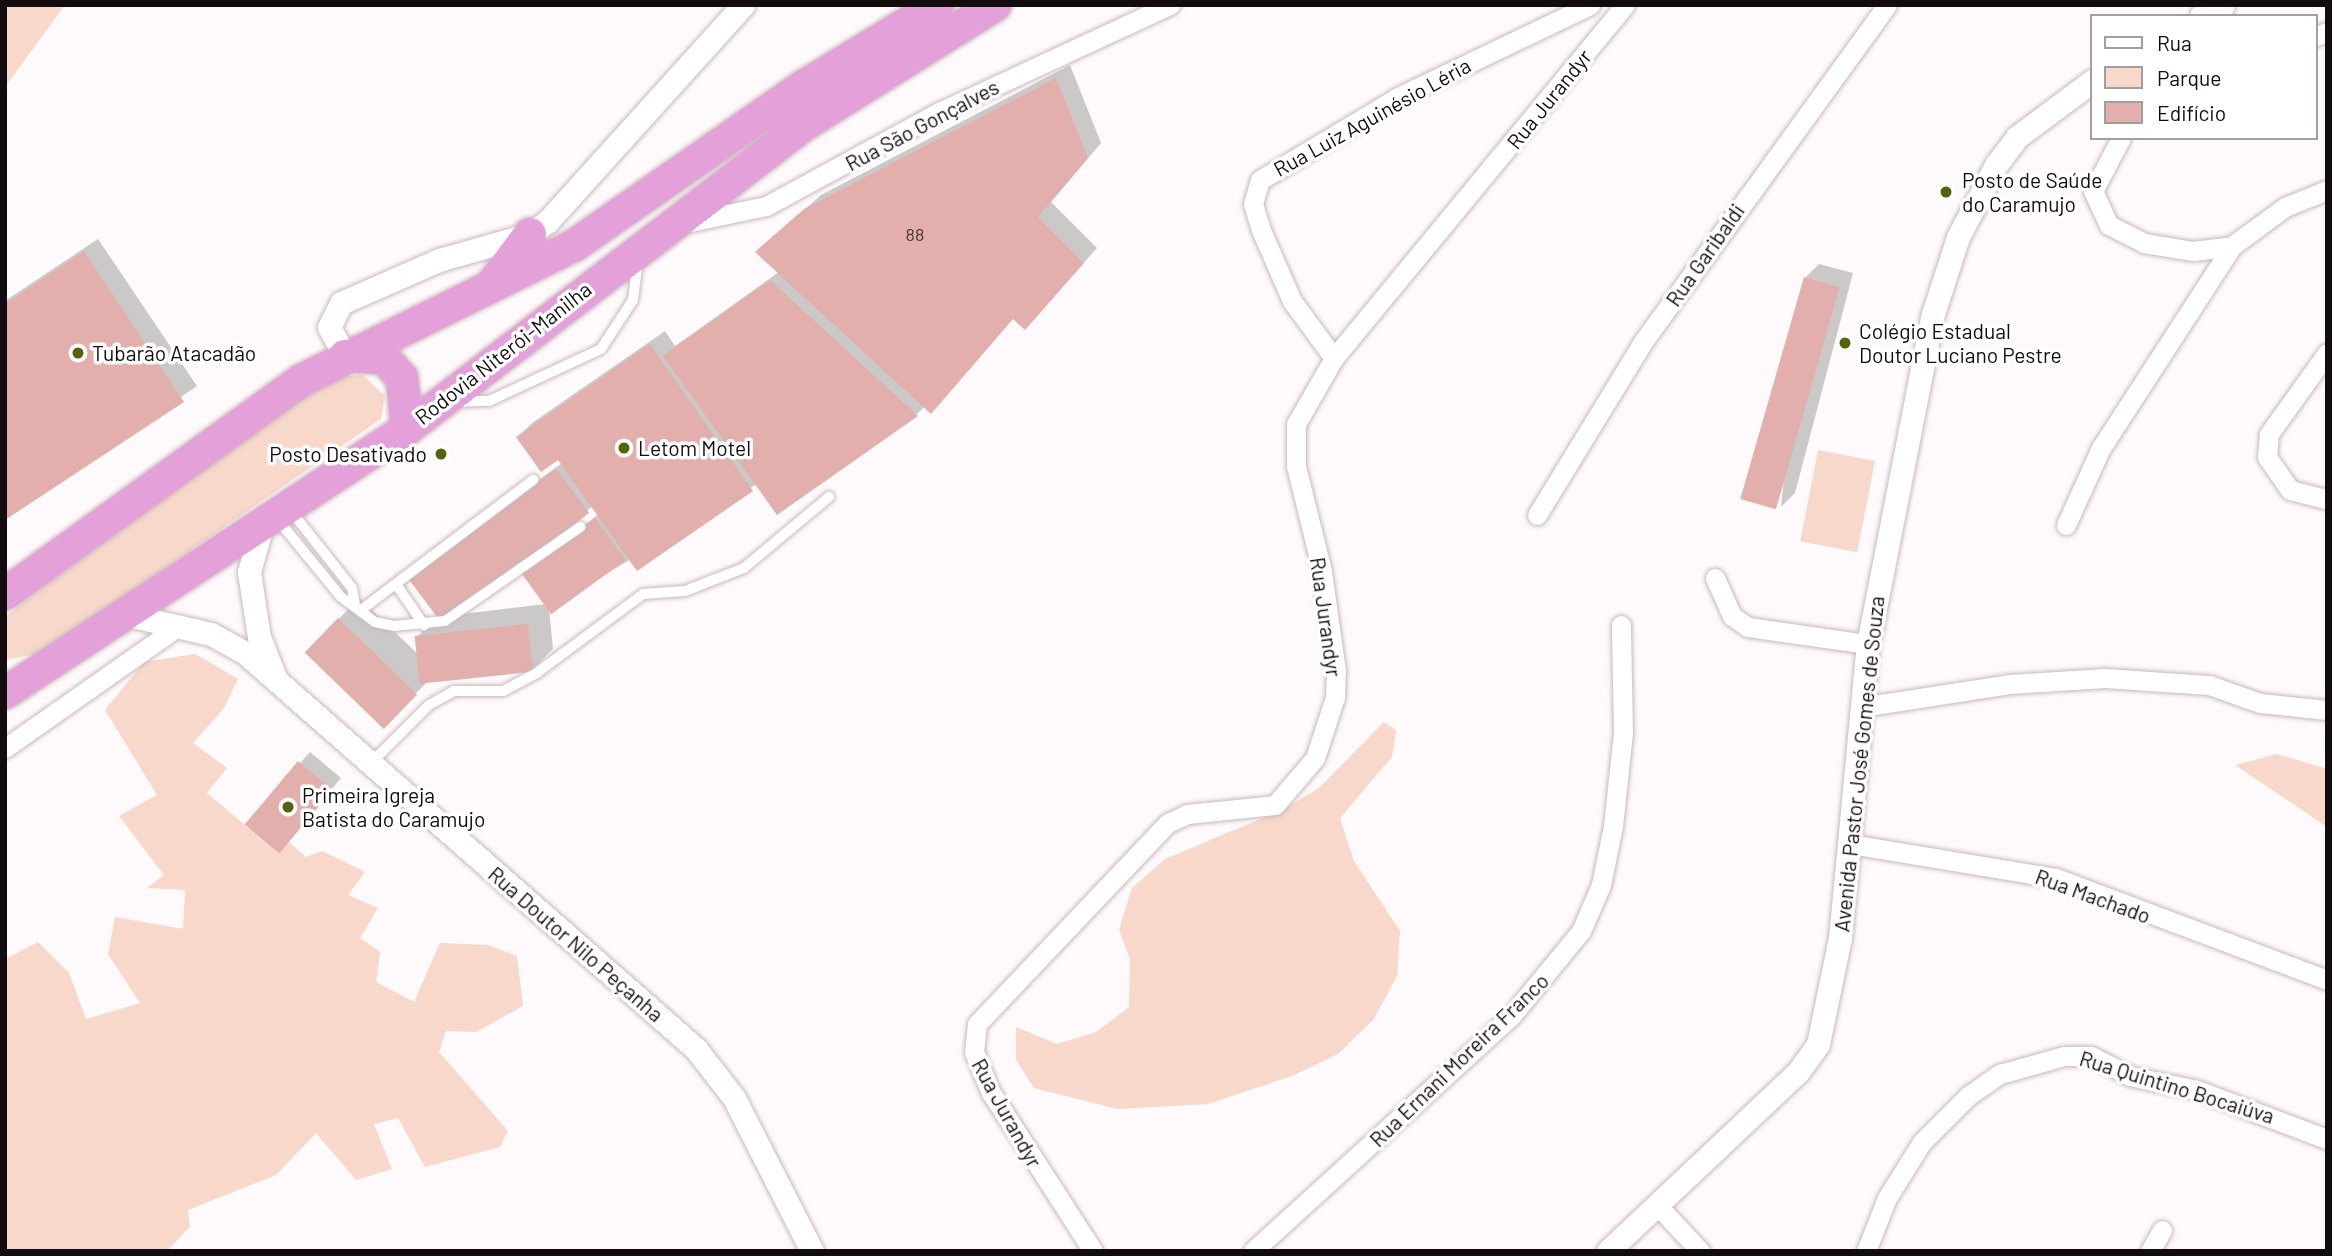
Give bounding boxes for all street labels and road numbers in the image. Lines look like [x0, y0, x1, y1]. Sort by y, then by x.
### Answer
street label: Rua Jurandyr [1501, 44, 1597, 154]
street label: Rua Luiz Aguinésio Léria [1269, 52, 1475, 182]
street label: Rua São Gonçalves [841, 74, 1003, 176]
street label: Rua Garibaldi [1660, 199, 1750, 311]
street label: Rodovia Niterói-Manilha [410, 276, 596, 430]
street label: Rua Jurandyr [1305, 555, 1347, 679]
street label: Avenida Pastor José Gomes de Souza [1829, 595, 1889, 933]
street label: Rua Doutor Nilo Peçanha [483, 861, 669, 1027]
street label: Rua Machado [2032, 864, 2154, 928]
street label: Rua Ernani Moreira Franco [1364, 968, 1554, 1152]
street label: Rua Quintino Bocaiúva [2077, 1045, 2277, 1129]
street label: Rua Jurandyr [967, 1054, 1047, 1172]

